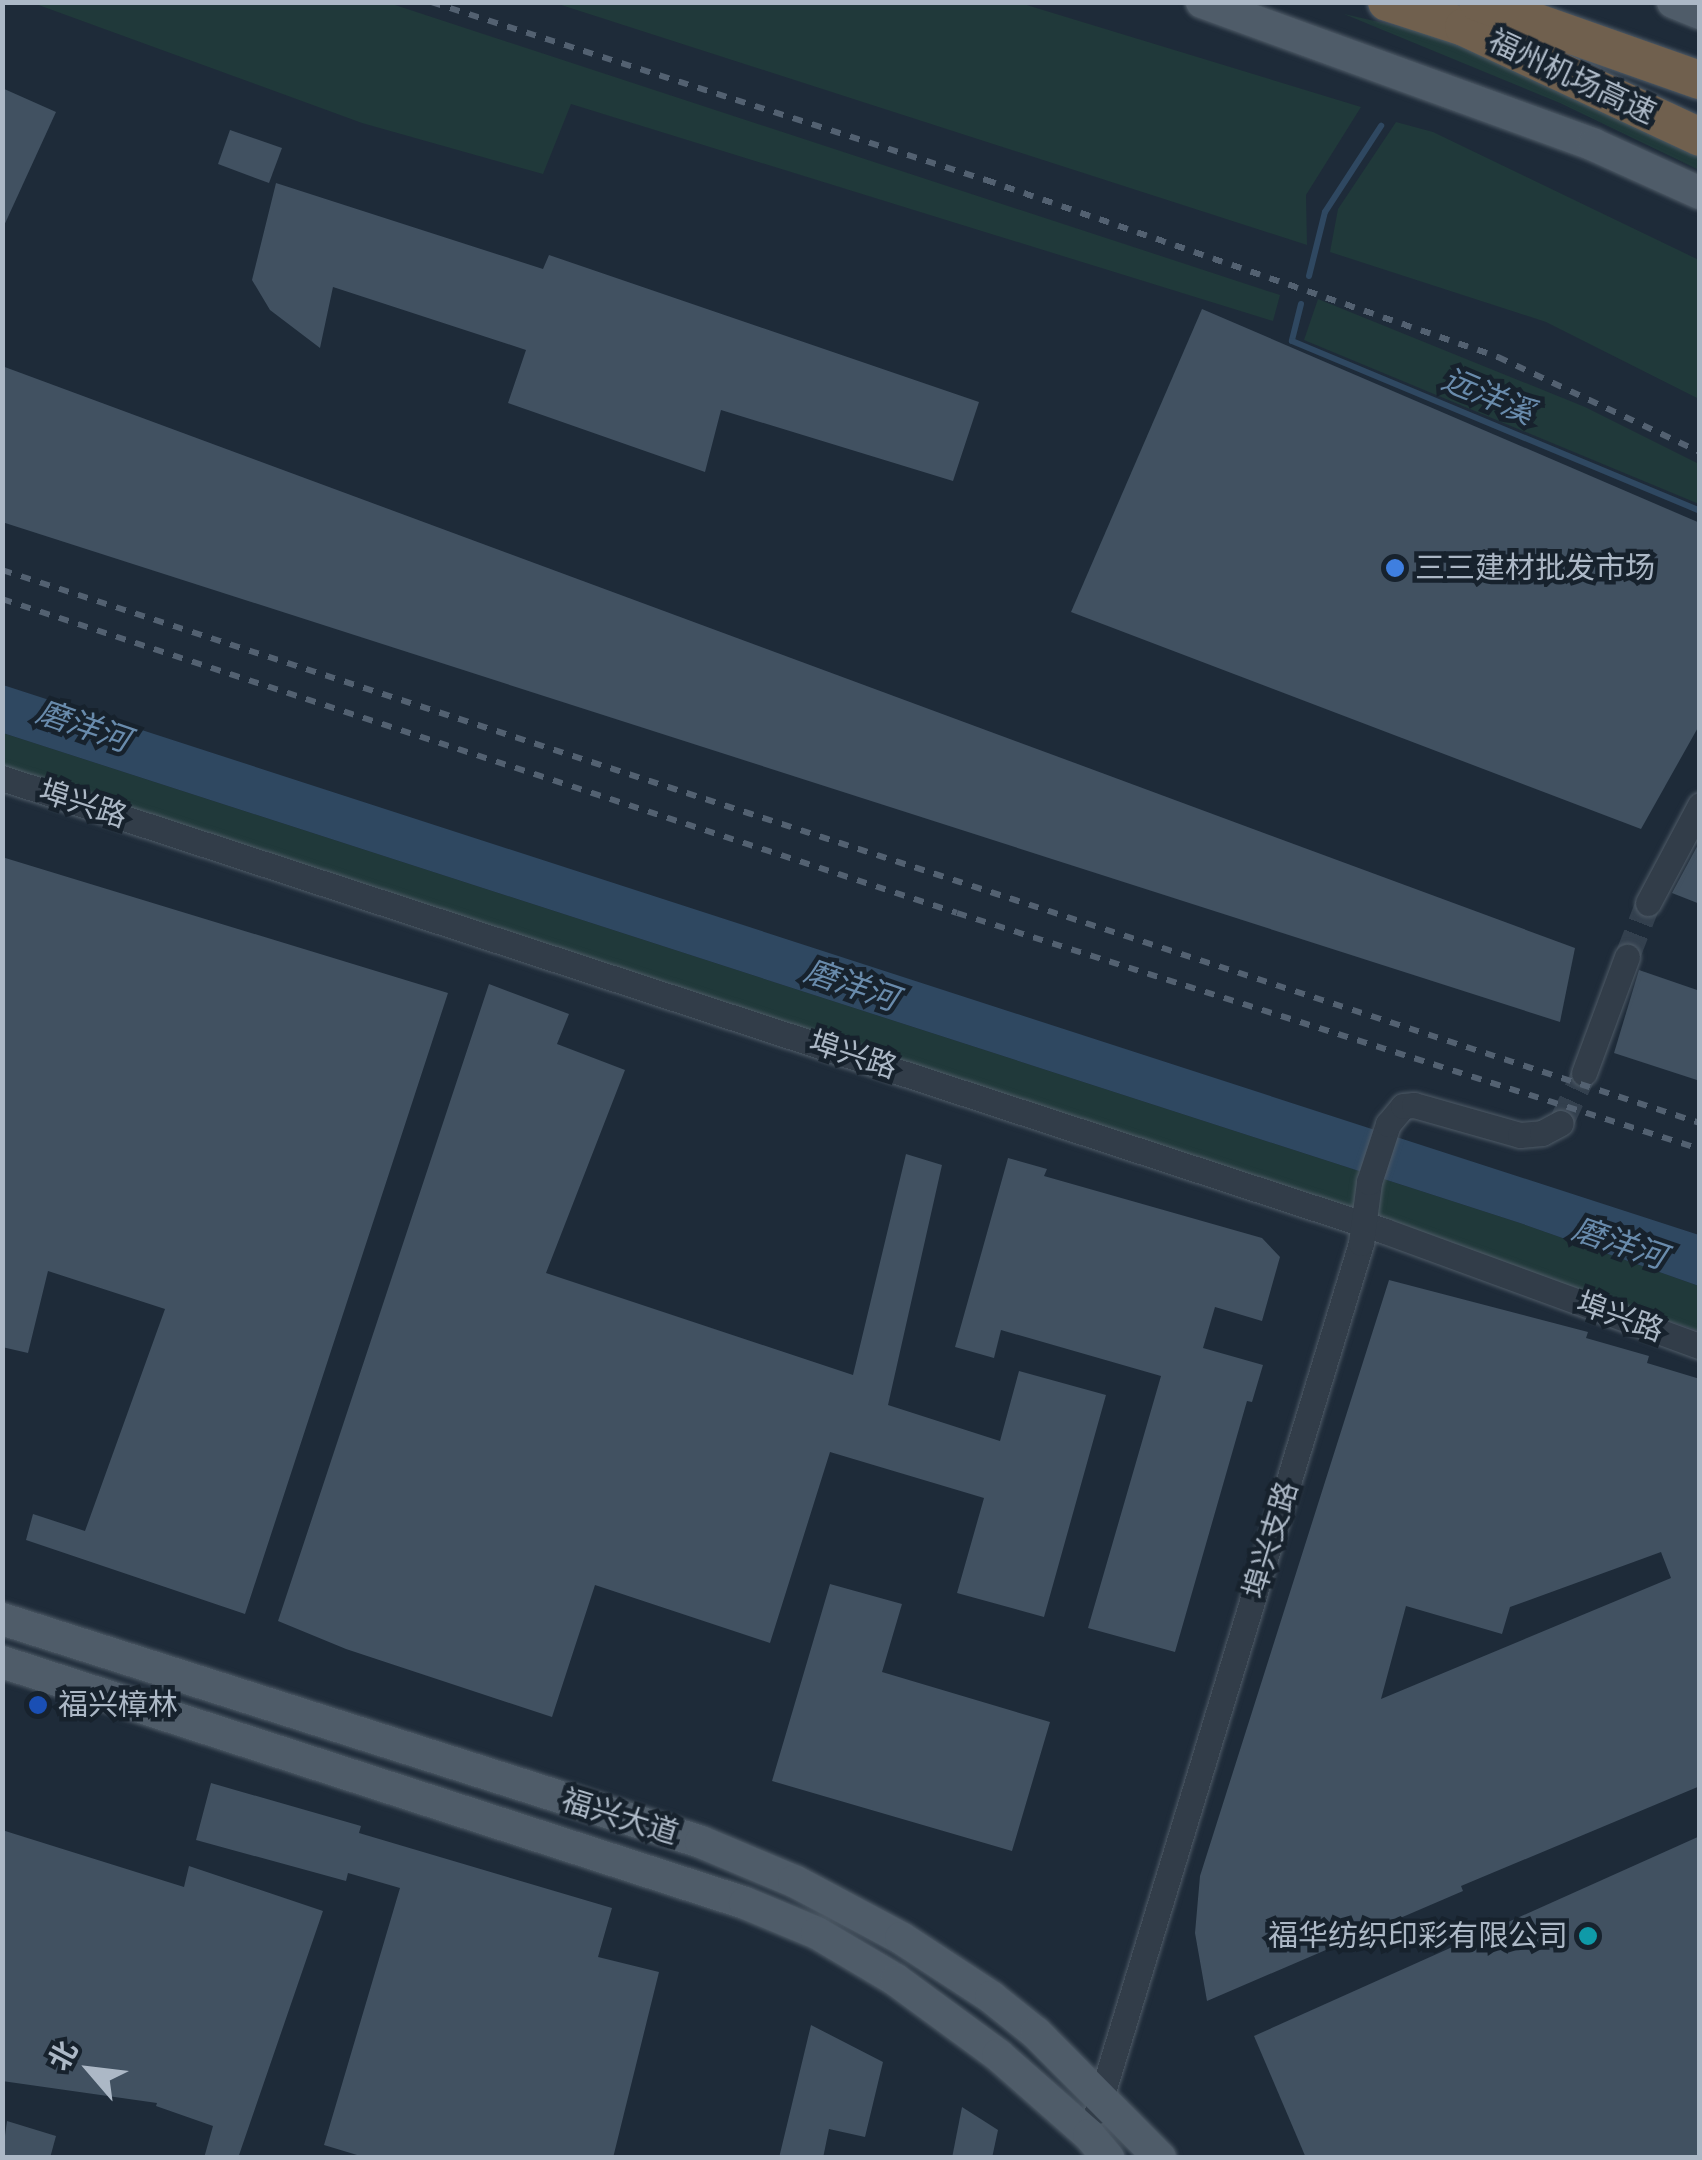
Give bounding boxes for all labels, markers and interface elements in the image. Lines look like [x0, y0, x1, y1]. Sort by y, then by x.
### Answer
street label: 福州机场高速 [1483, 23, 1661, 131]
water label: 远洋溪 [1436, 360, 1540, 432]
place label: 三三建材批发市场 [1415, 550, 1655, 586]
marker: 三三建材批发市场 [1384, 557, 1406, 579]
water label: 磨洋河 [31, 692, 135, 760]
street label: 埠兴路 [35, 773, 131, 835]
water label: 磨洋河 [799, 951, 903, 1019]
street label: 埠兴路 [805, 1024, 901, 1086]
water label: 磨洋河 [1567, 1209, 1671, 1277]
street label: 埠兴路 [1572, 1285, 1668, 1349]
street label: 埠兴支路 [1236, 1477, 1306, 1603]
place label: 福兴樟林 [58, 1687, 178, 1723]
marker: 福兴樟林 [27, 1694, 49, 1716]
street label: 福兴大道 [557, 1782, 683, 1852]
place label: 福华纺织印彩有限公司 [1268, 1918, 1568, 1954]
marker: 福华纺织印彩有限公司 [1577, 1925, 1599, 1947]
north arrow [40, 2020, 140, 2120]
text: 北 [40, 2035, 86, 2077]

